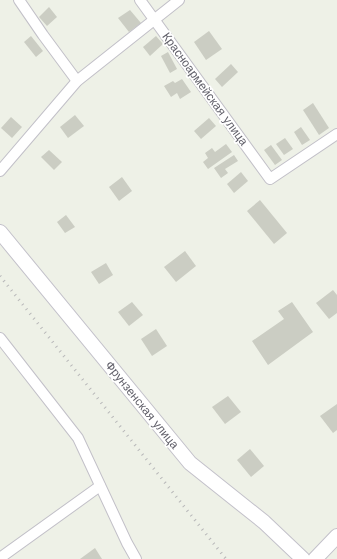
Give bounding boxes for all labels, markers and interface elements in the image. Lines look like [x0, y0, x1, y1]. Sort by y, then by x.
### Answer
street label: Красноармейская улица [159, 30, 251, 149]
street label: Фрунзенская улица [102, 358, 182, 452]

